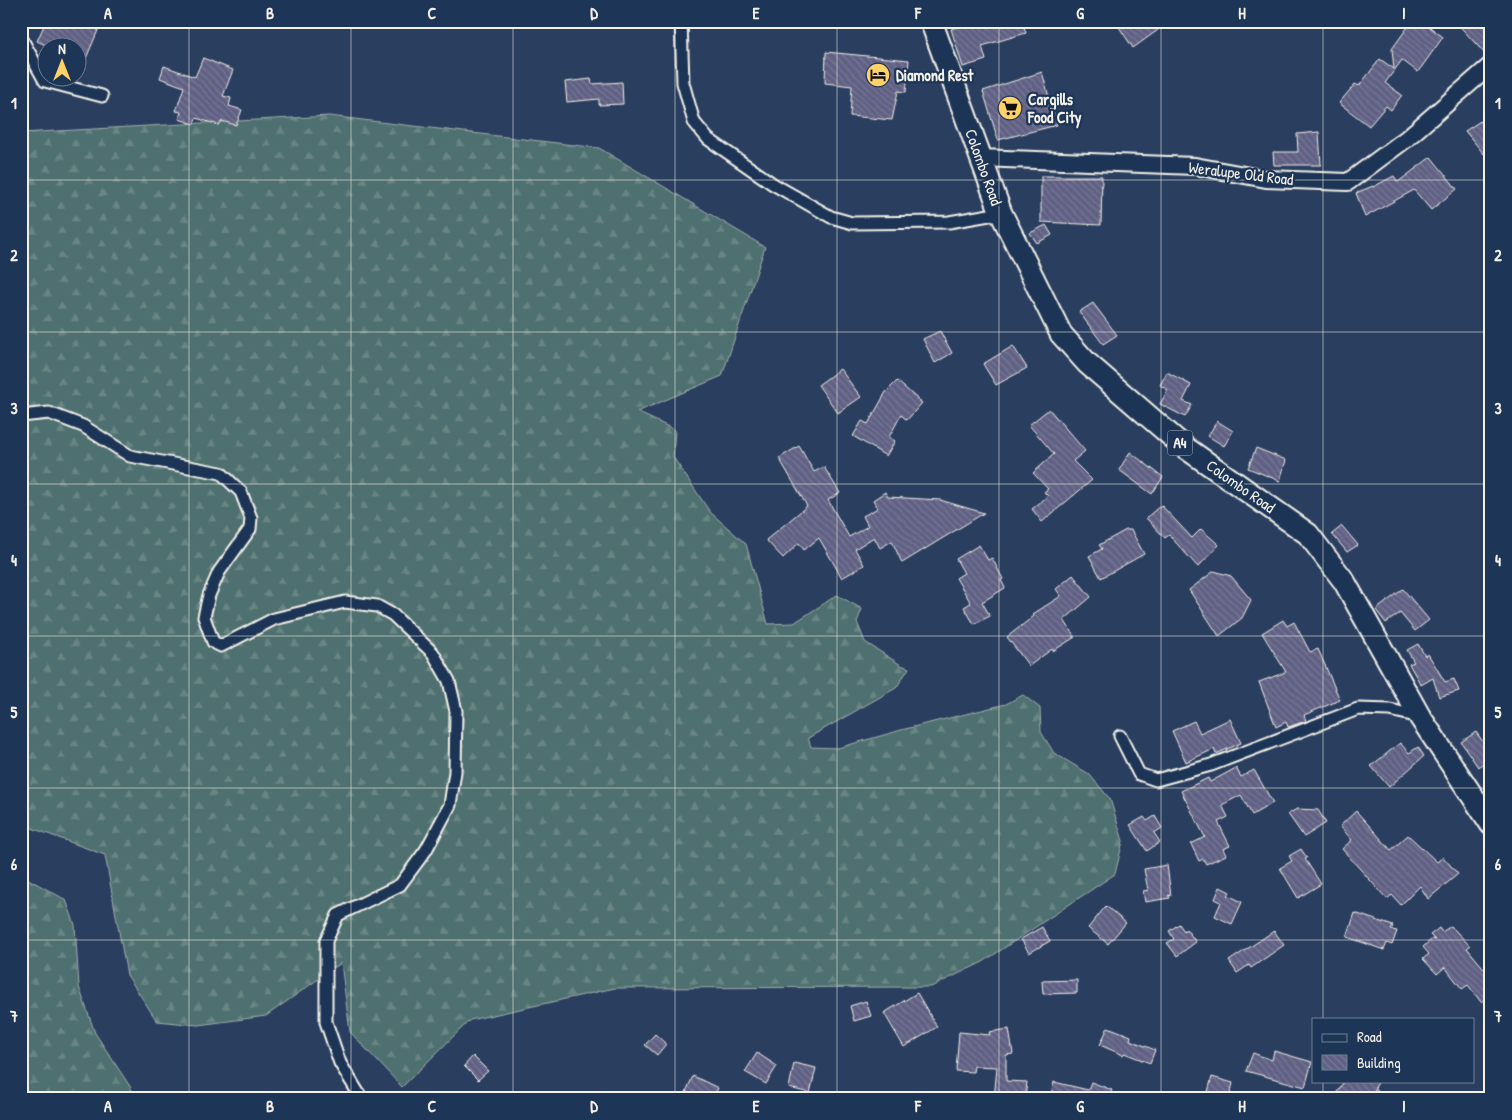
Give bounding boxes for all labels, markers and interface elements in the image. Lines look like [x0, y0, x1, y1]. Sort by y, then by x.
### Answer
text: A [104, 2, 112, 24]
text: B [266, 2, 274, 24]
text: C [428, 2, 437, 24]
text: D [590, 2, 598, 24]
text: E [752, 2, 760, 24]
text: F [914, 2, 922, 24]
text: G [1076, 2, 1084, 24]
text: H [1238, 2, 1246, 24]
text: I [1402, 2, 1406, 24]
north arrow [38, 38, 88, 88]
text: N [58, 39, 66, 58]
hotel icon: Diamond Rest [865, 62, 891, 88]
place label: Diamond Rest [896, 64, 974, 86]
place label: Cargills Food City [1027, 88, 1082, 129]
text: 1 [11, 92, 17, 114]
text: 1 [1495, 92, 1501, 114]
supermarket icon: Cargills Food City [997, 95, 1023, 121]
street label: Colombo Road [960, 126, 1008, 208]
street label: Weralupe Old Road [1187, 156, 1295, 190]
text: 2 [10, 244, 18, 266]
text: 2 [1494, 244, 1502, 266]
text: 3 [10, 397, 18, 419]
text: 3 [1494, 397, 1502, 419]
road number: A4 [1168, 430, 1192, 456]
street label: Colombo Road [1202, 454, 1280, 518]
text: 4 [11, 549, 17, 571]
text: 4 [1495, 549, 1501, 571]
text: 5 [11, 701, 18, 723]
text: 5 [1495, 701, 1502, 723]
text: 6 [11, 853, 18, 875]
text: 6 [1495, 853, 1502, 875]
text: 7 [9, 1005, 18, 1027]
text: 7 [1493, 1005, 1502, 1027]
legend [1312, 1018, 1474, 1082]
text: Road [1357, 1026, 1382, 1047]
text: Building [1357, 1052, 1401, 1073]
text: A [104, 1095, 112, 1117]
text: B [266, 1095, 274, 1117]
text: C [428, 1095, 437, 1117]
text: D [590, 1095, 598, 1117]
text: E [752, 1095, 760, 1117]
text: F [914, 1095, 922, 1117]
text: G [1076, 1095, 1084, 1117]
text: H [1238, 1095, 1246, 1117]
text: I [1402, 1095, 1406, 1117]

